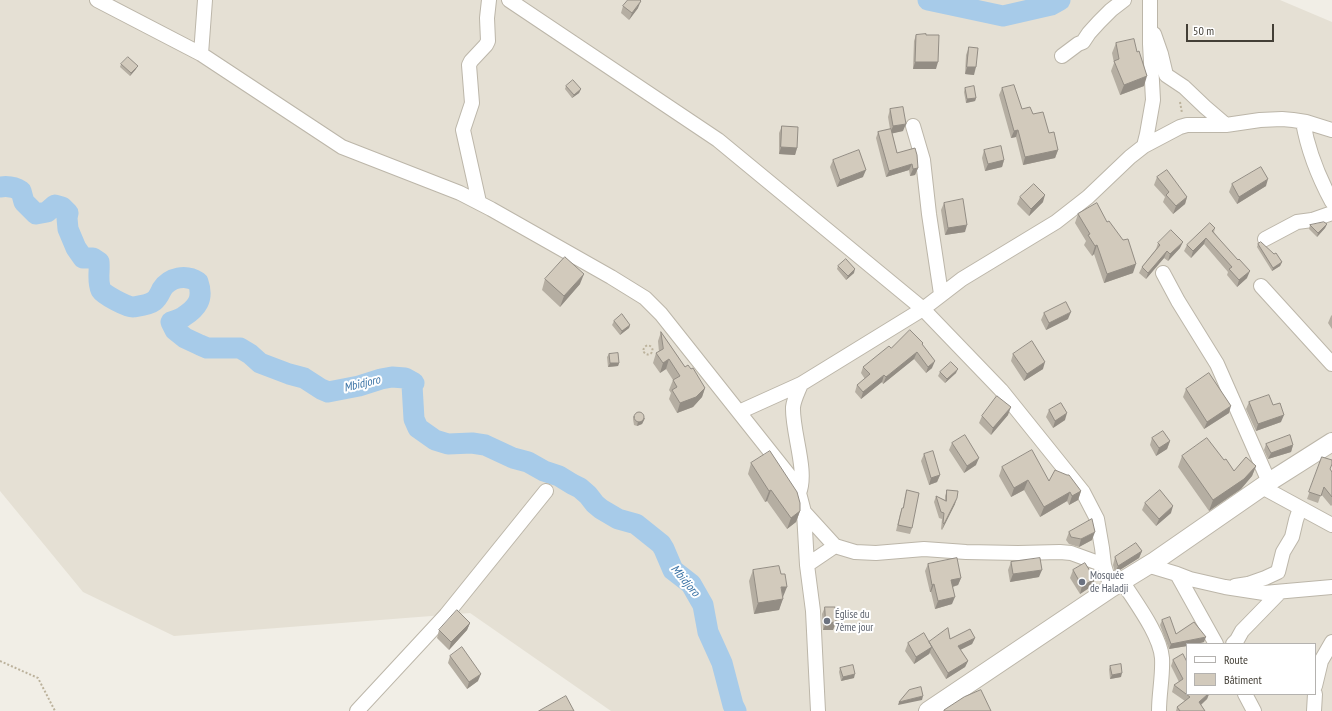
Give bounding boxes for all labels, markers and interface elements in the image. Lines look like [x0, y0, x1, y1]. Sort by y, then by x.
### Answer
scale bar [1188, 16, 1276, 42]
text: 50 m [1193, 23, 1214, 38]
water label: Mbidjoro [342, 373, 382, 395]
water label: Mbidjoro [668, 562, 702, 600]
place label: Mosquée de Haladji [1090, 569, 1128, 595]
marker: Mosquée de Haladji [1077, 577, 1087, 587]
place label: Église du 7ème jour [835, 608, 873, 634]
marker: Église du 7ème jour [822, 616, 832, 626]
legend [1186, 643, 1316, 695]
text: Route [1224, 652, 1248, 667]
text: Bâtiment [1224, 672, 1262, 687]

